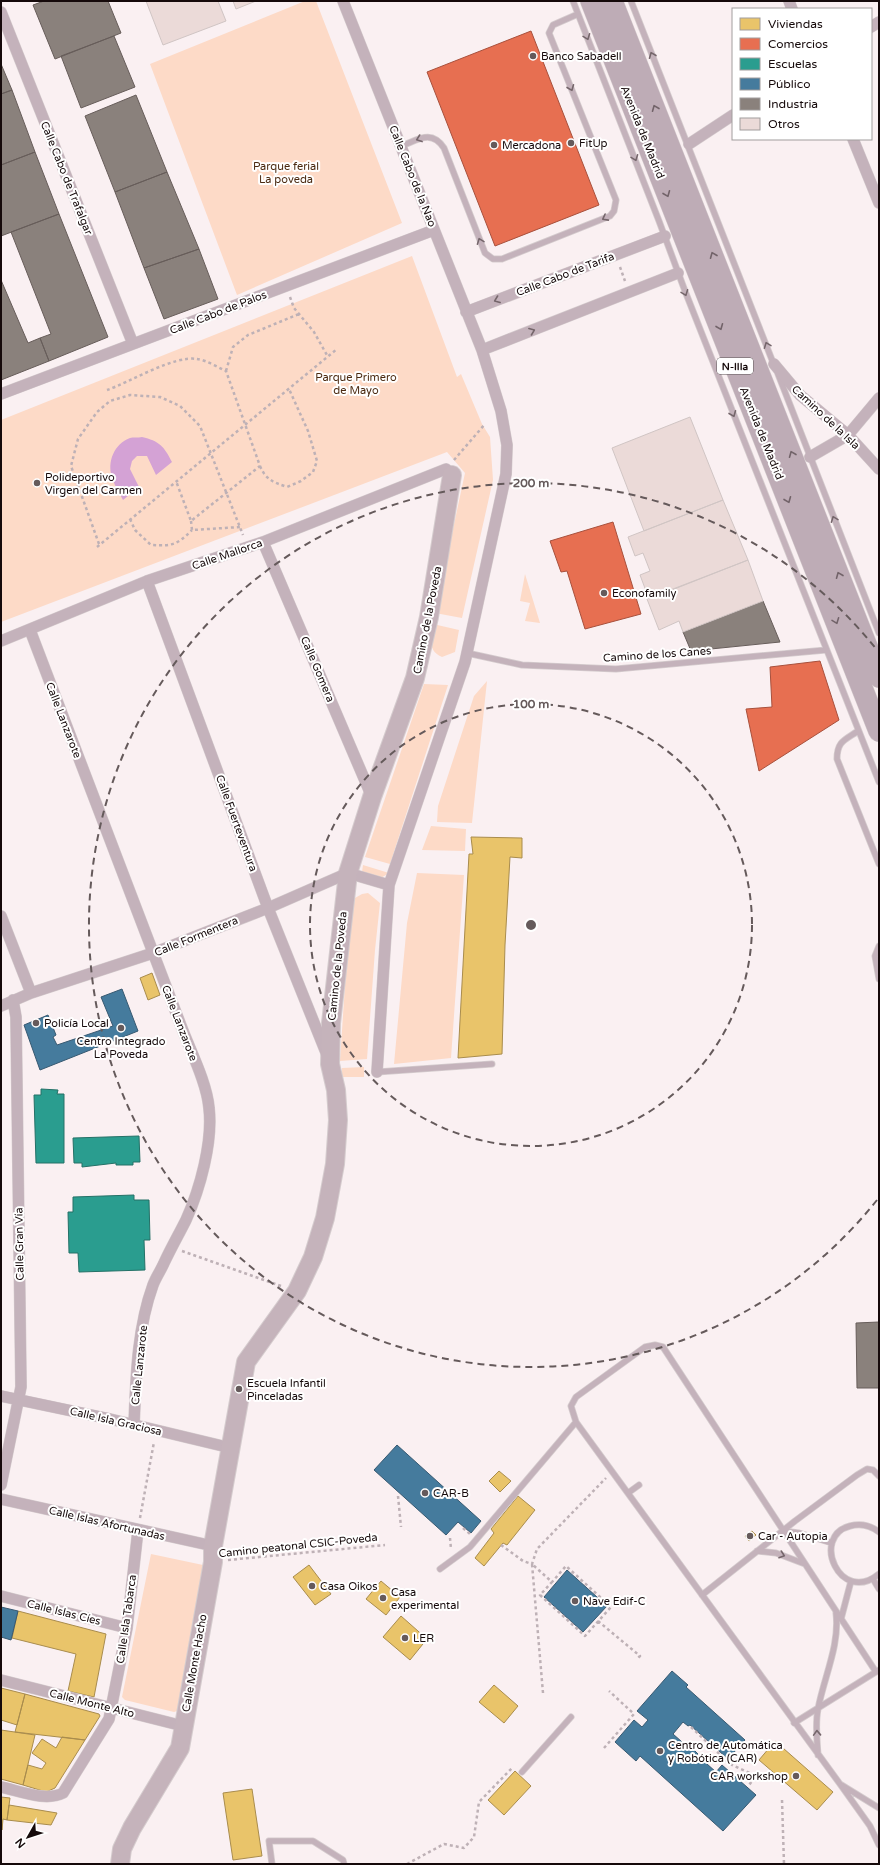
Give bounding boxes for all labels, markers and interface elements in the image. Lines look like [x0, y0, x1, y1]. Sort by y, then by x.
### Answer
legend [732, 8, 872, 140]
text: Viviendas [768, 17, 823, 31]
one-way arrow [582, 33, 590, 41]
text: Comercios [768, 37, 828, 51]
place label: Banco Sabadell [541, 50, 622, 63]
marker: Banco Sabadell [528, 51, 538, 61]
one-way arrow [649, 51, 657, 58]
text: Escuelas [768, 57, 818, 71]
text: Público [768, 77, 810, 91]
one-way arrow [566, 84, 574, 91]
street label: Avenida de Madrid [618, 84, 667, 181]
text: Industria [768, 97, 818, 111]
one-way arrow [651, 105, 659, 112]
text: Otros [768, 117, 800, 131]
street label: Calle Cabo de Trafalgar [38, 120, 96, 238]
street label: Calle Cabo de la Nao [386, 124, 439, 229]
one-way arrow [416, 135, 423, 143]
place label: FitUp [579, 137, 608, 150]
marker: FitUp [566, 138, 576, 148]
place label: Mercadona [502, 139, 561, 152]
marker: Mercadona [489, 140, 499, 150]
one-way arrow [630, 155, 638, 162]
park label: Parque ferial La poveda [253, 160, 319, 186]
one-way arrow [662, 189, 670, 197]
one-way arrow [602, 213, 610, 220]
one-way arrow [477, 237, 485, 244]
street label: Calle Cabo de Tarifa [514, 250, 616, 299]
one-way arrow [710, 252, 718, 259]
street label: Calle Cabo de Palos [168, 288, 268, 337]
one-way arrow [681, 289, 689, 296]
one-way arrow [494, 295, 501, 303]
one-way arrow [715, 323, 723, 331]
one-way arrow [528, 327, 535, 335]
one-way arrow [763, 342, 771, 349]
road number: N-IIIa [717, 358, 753, 374]
park label: Parque Primero de Mayo [315, 371, 397, 397]
street label: Camino de la Isla [789, 383, 862, 452]
street label: Avenida de Madrid [737, 385, 786, 482]
one-way arrow [729, 410, 737, 417]
one-way arrow [788, 451, 796, 458]
place label: Polideportivo Virgen del Carmen [45, 471, 142, 497]
text: 200 m [513, 476, 549, 490]
marker: Polideportivo Virgen del Carmen [32, 478, 42, 488]
one-way arrow [784, 497, 792, 504]
one-way arrow [830, 515, 838, 522]
street label: Calle Mallorca [190, 536, 264, 573]
street label: Camino de la Poveda [411, 565, 444, 675]
one-way arrow [836, 572, 844, 579]
place label: Econofamily [612, 587, 676, 600]
marker: Econofamily [599, 588, 609, 598]
one-way arrow [831, 618, 839, 625]
street label: Calle Gomera [298, 634, 337, 704]
street label: Camino de los Canes [602, 644, 712, 665]
street label: Calle Lanzarote [43, 680, 84, 760]
text: 100 m [513, 697, 549, 711]
street label: Calle Fuerteventura [213, 773, 260, 873]
street label: Camino de la Poveda [325, 911, 350, 1021]
street label: Calle Formentera [152, 914, 240, 959]
centre of rings [524, 918, 538, 932]
street label: Calle Lanzarote [159, 983, 200, 1063]
place label: Policía Local [44, 1017, 109, 1030]
marker: Policía Local [31, 1018, 41, 1028]
marker: Centro Integrado La Poveda [116, 1023, 126, 1033]
place label: Centro Integrado La Poveda [77, 1035, 166, 1061]
street label: Calle Gran Vía [12, 1207, 27, 1281]
street label: Calle Lanzarote [129, 1324, 150, 1406]
place label: Escuela Infantil Pinceladas [247, 1377, 326, 1403]
marker: Escuela Infantil Pinceladas [234, 1384, 244, 1394]
street label: Calle Isla Graciosa [69, 1405, 163, 1438]
place label: CAR-B [433, 1487, 469, 1500]
marker: CAR-B [420, 1488, 430, 1498]
street label: Calle Islas Afortunadas [48, 1504, 166, 1543]
place label: Car - Autopia [758, 1530, 828, 1543]
street label: Camino peatonal CSIC-Poveda [218, 1531, 378, 1560]
marker: Car - Autopia [745, 1531, 755, 1541]
one-way arrow [778, 1551, 785, 1559]
street label: Calle Isla Tabarca [114, 1574, 139, 1664]
place label: Casa Oikos [320, 1580, 378, 1593]
marker: Casa Oikos [307, 1581, 317, 1591]
place label: Casa experimental [391, 1586, 459, 1612]
marker: Casa experimental [378, 1593, 388, 1603]
place label: Nave Edif-C [583, 1595, 646, 1608]
marker: Nave Edif-C [570, 1596, 580, 1606]
street label: Calle Islas Cíes [26, 1597, 102, 1628]
street label: Calle Monte Hacho [179, 1613, 210, 1713]
place label: LER [413, 1632, 434, 1645]
marker: LER [400, 1633, 410, 1643]
street label: Calle Monte Alto [48, 1687, 136, 1720]
one-way arrow [812, 1730, 821, 1736]
place label: Centro de Automática y Robótica (CAR) [668, 1739, 783, 1765]
marker: Centro de Automática y Robótica (CAR) [655, 1746, 665, 1756]
place label: CAR workshop [710, 1770, 788, 1783]
marker: CAR workshop [791, 1771, 801, 1781]
north arrow [8, 1817, 48, 1857]
text: N [13, 1835, 28, 1851]

